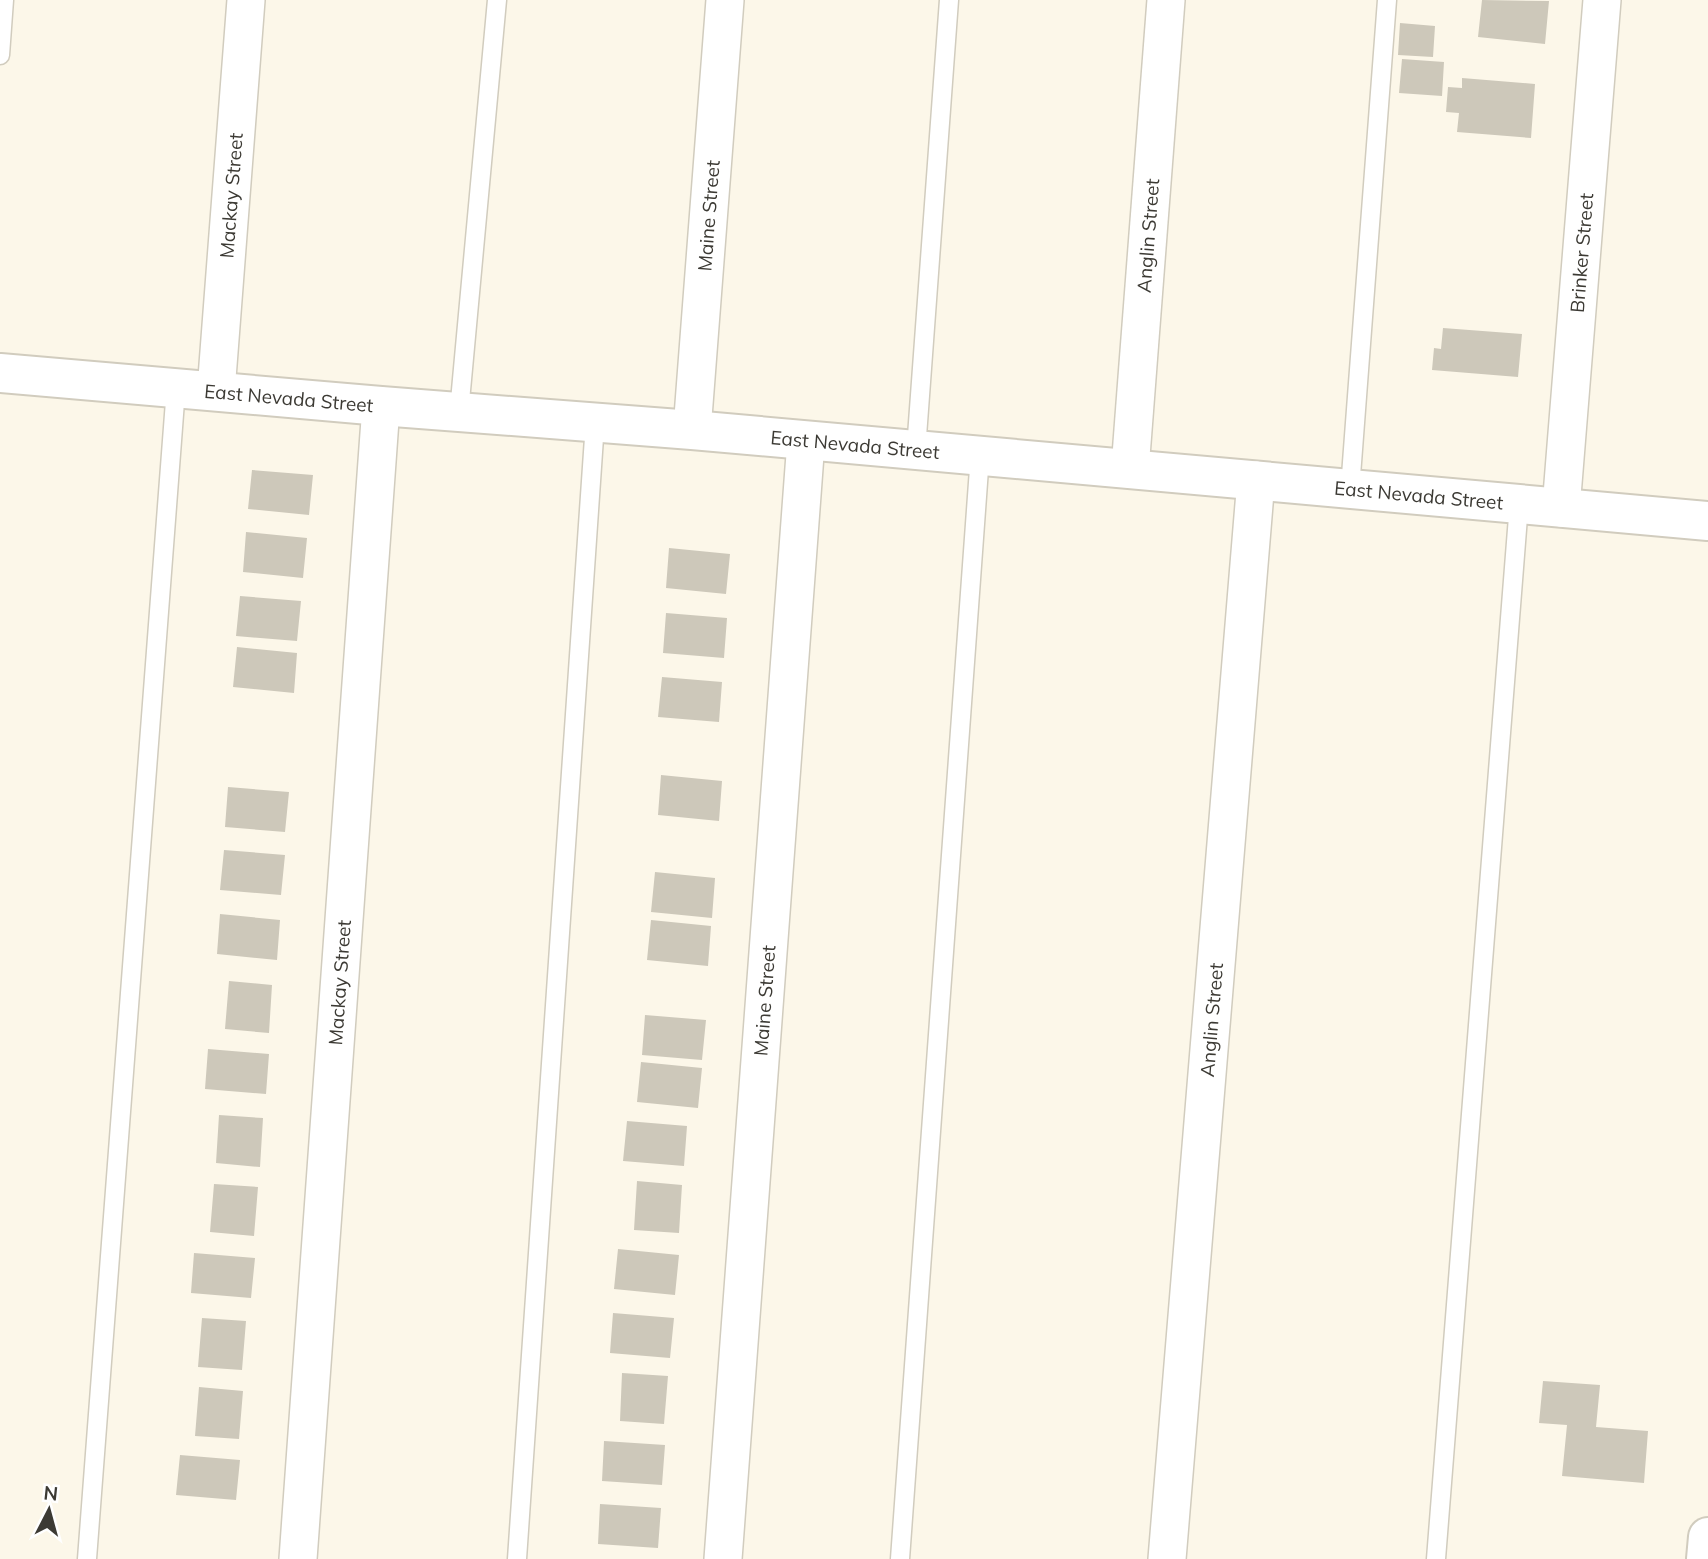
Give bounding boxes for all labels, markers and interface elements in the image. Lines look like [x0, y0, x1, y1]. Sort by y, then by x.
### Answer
street label: Mackay Street [214, 132, 248, 259]
street label: Maine Street [692, 159, 725, 272]
street label: Anglin Street [1132, 177, 1164, 294]
street label: Brinker Street [1565, 192, 1598, 314]
street label: East Nevada Street [203, 379, 375, 417]
street label: East Nevada Street [770, 425, 941, 464]
street label: East Nevada Street [1333, 476, 1505, 515]
street label: Mackay Street [323, 919, 356, 1046]
street label: Maine Street [748, 944, 781, 1057]
street label: Anglin Street [1195, 962, 1228, 1078]
north arrow [14, 1475, 84, 1545]
text: N [42, 1480, 59, 1506]

